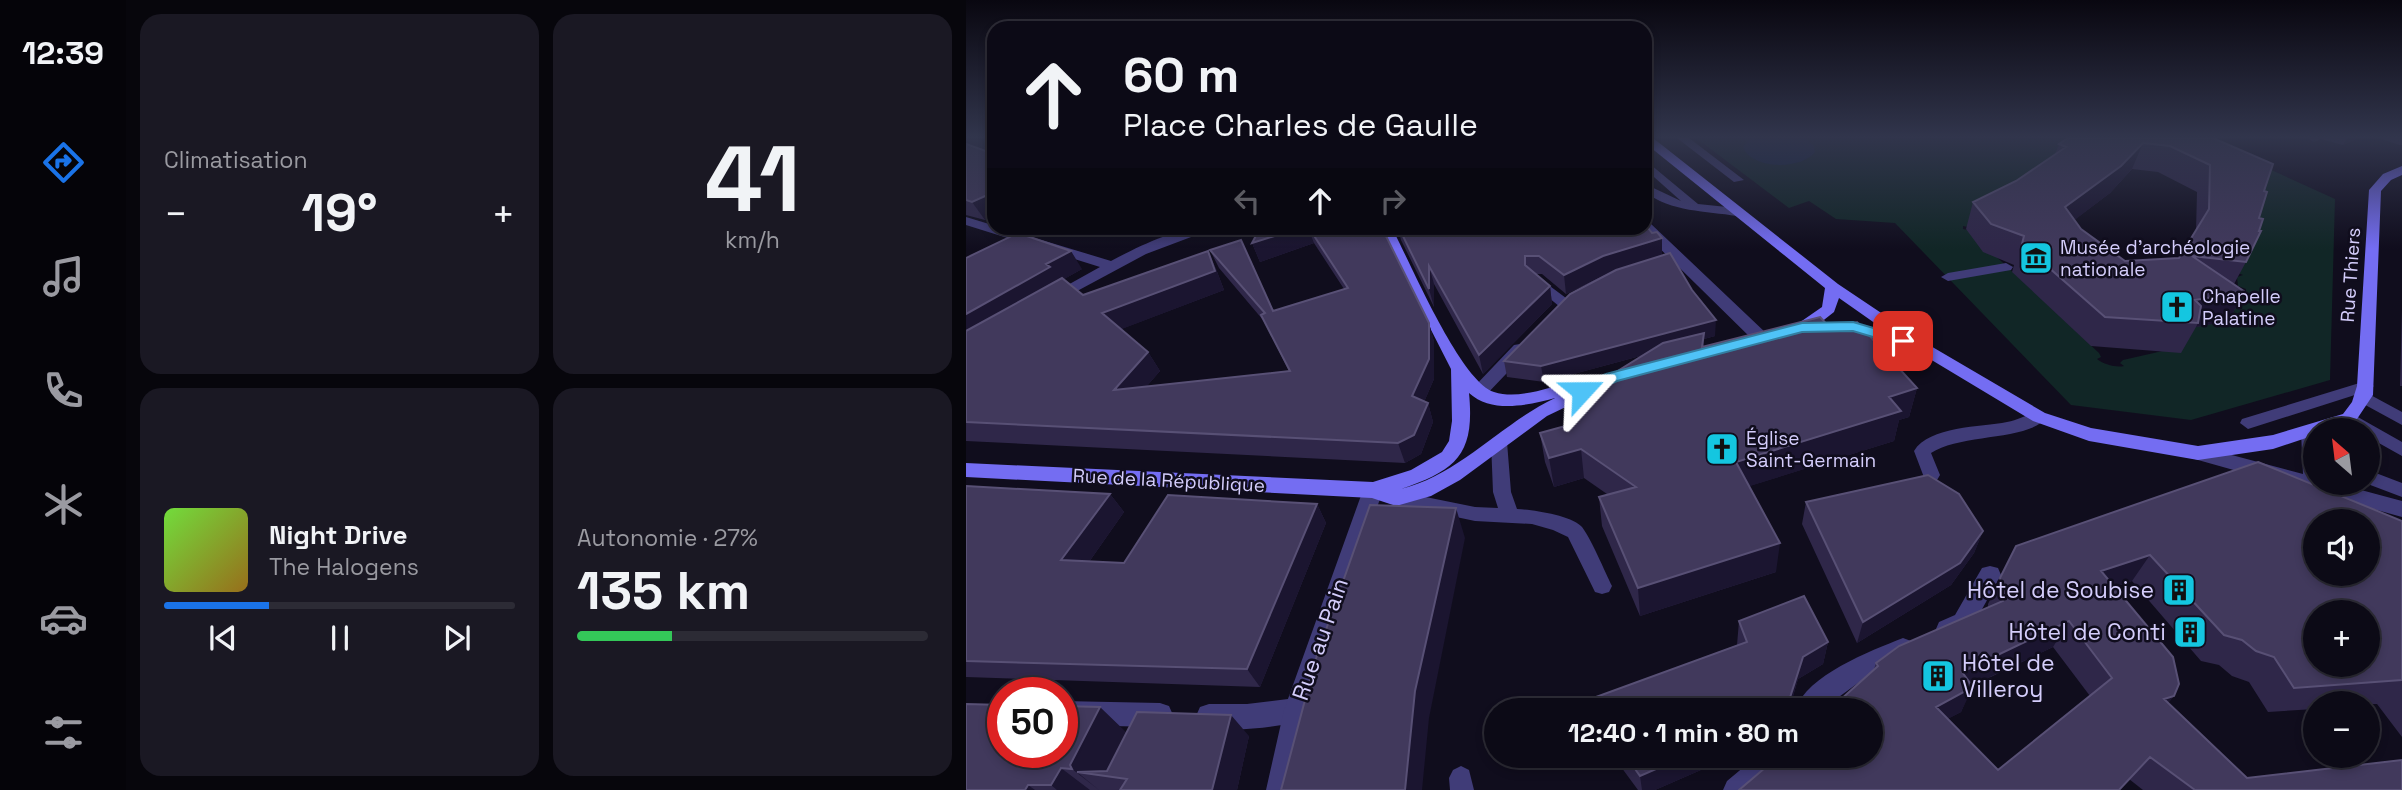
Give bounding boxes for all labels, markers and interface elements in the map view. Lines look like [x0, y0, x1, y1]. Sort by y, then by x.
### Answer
text: 12:39 [22, 33, 104, 73]
text: 60 m [1123, 44, 1239, 106]
icon: ahead [1008, 49, 1099, 140]
text: Place Charles de Gaulle [1123, 105, 1478, 145]
text: 41 [705, 121, 800, 238]
icon: directions [39, 138, 88, 187]
text: Climatisation [164, 145, 308, 175]
text: 19° [301, 180, 378, 246]
icon: left [1228, 182, 1266, 220]
icon: ahead [1301, 182, 1339, 220]
icon: right [1374, 182, 1412, 220]
text: − [164, 190, 188, 238]
text: + [491, 190, 515, 238]
text: km/h [725, 225, 780, 255]
street label: Rue Thiers [2335, 227, 2366, 323]
place label: Musée d’archéologie nationale [2060, 235, 2250, 282]
museum icon: Musée d’archéologie nationale [2017, 239, 2055, 277]
icon: music [39, 252, 88, 301]
place label: Chapelle Palatine [2202, 284, 2281, 331]
church icon: Chapelle Palatine [2158, 288, 2196, 326]
pin [1873, 311, 1933, 371]
icon: arrive [1884, 322, 1922, 360]
position arrow [1545, 354, 1619, 428]
icon: phone [39, 366, 88, 415]
north arrow [2303, 418, 2380, 495]
map controls [2303, 418, 2380, 768]
place label: Église Saint-Germain [1746, 426, 1876, 473]
church icon: Église Saint-Germain [1703, 430, 1741, 468]
street label: Rue de la République [1072, 463, 1266, 498]
icon: climate [39, 480, 88, 529]
button: sound [2303, 509, 2380, 586]
text: Night Drive [269, 518, 407, 552]
text: Autonomie · 27% [577, 523, 758, 553]
text: The Halogens [269, 552, 419, 582]
text: 135 km [577, 558, 750, 624]
building icon: Hôtel de Soubise [2160, 571, 2198, 609]
street label: Rue au Pain [1285, 574, 1355, 704]
place label: Hôtel de Soubise [1967, 575, 2154, 605]
icon: car [39, 594, 88, 643]
button: + [2303, 600, 2380, 677]
building icon: Hôtel de Conti [2171, 613, 2209, 651]
place label: Hôtel de Conti [2009, 617, 2166, 647]
icon: previous [204, 619, 242, 657]
icon: pause [321, 619, 359, 657]
icon: next [438, 619, 476, 657]
place label: Hôtel de Villeroy [1962, 648, 2055, 704]
building icon: Hôtel de Villeroy [1919, 657, 1957, 695]
speed limit sign: 50 [987, 677, 1078, 768]
button: − [2303, 691, 2380, 768]
icon: filters [39, 708, 88, 757]
text: 12:40 · 1 min · 80 m [1568, 716, 1799, 750]

